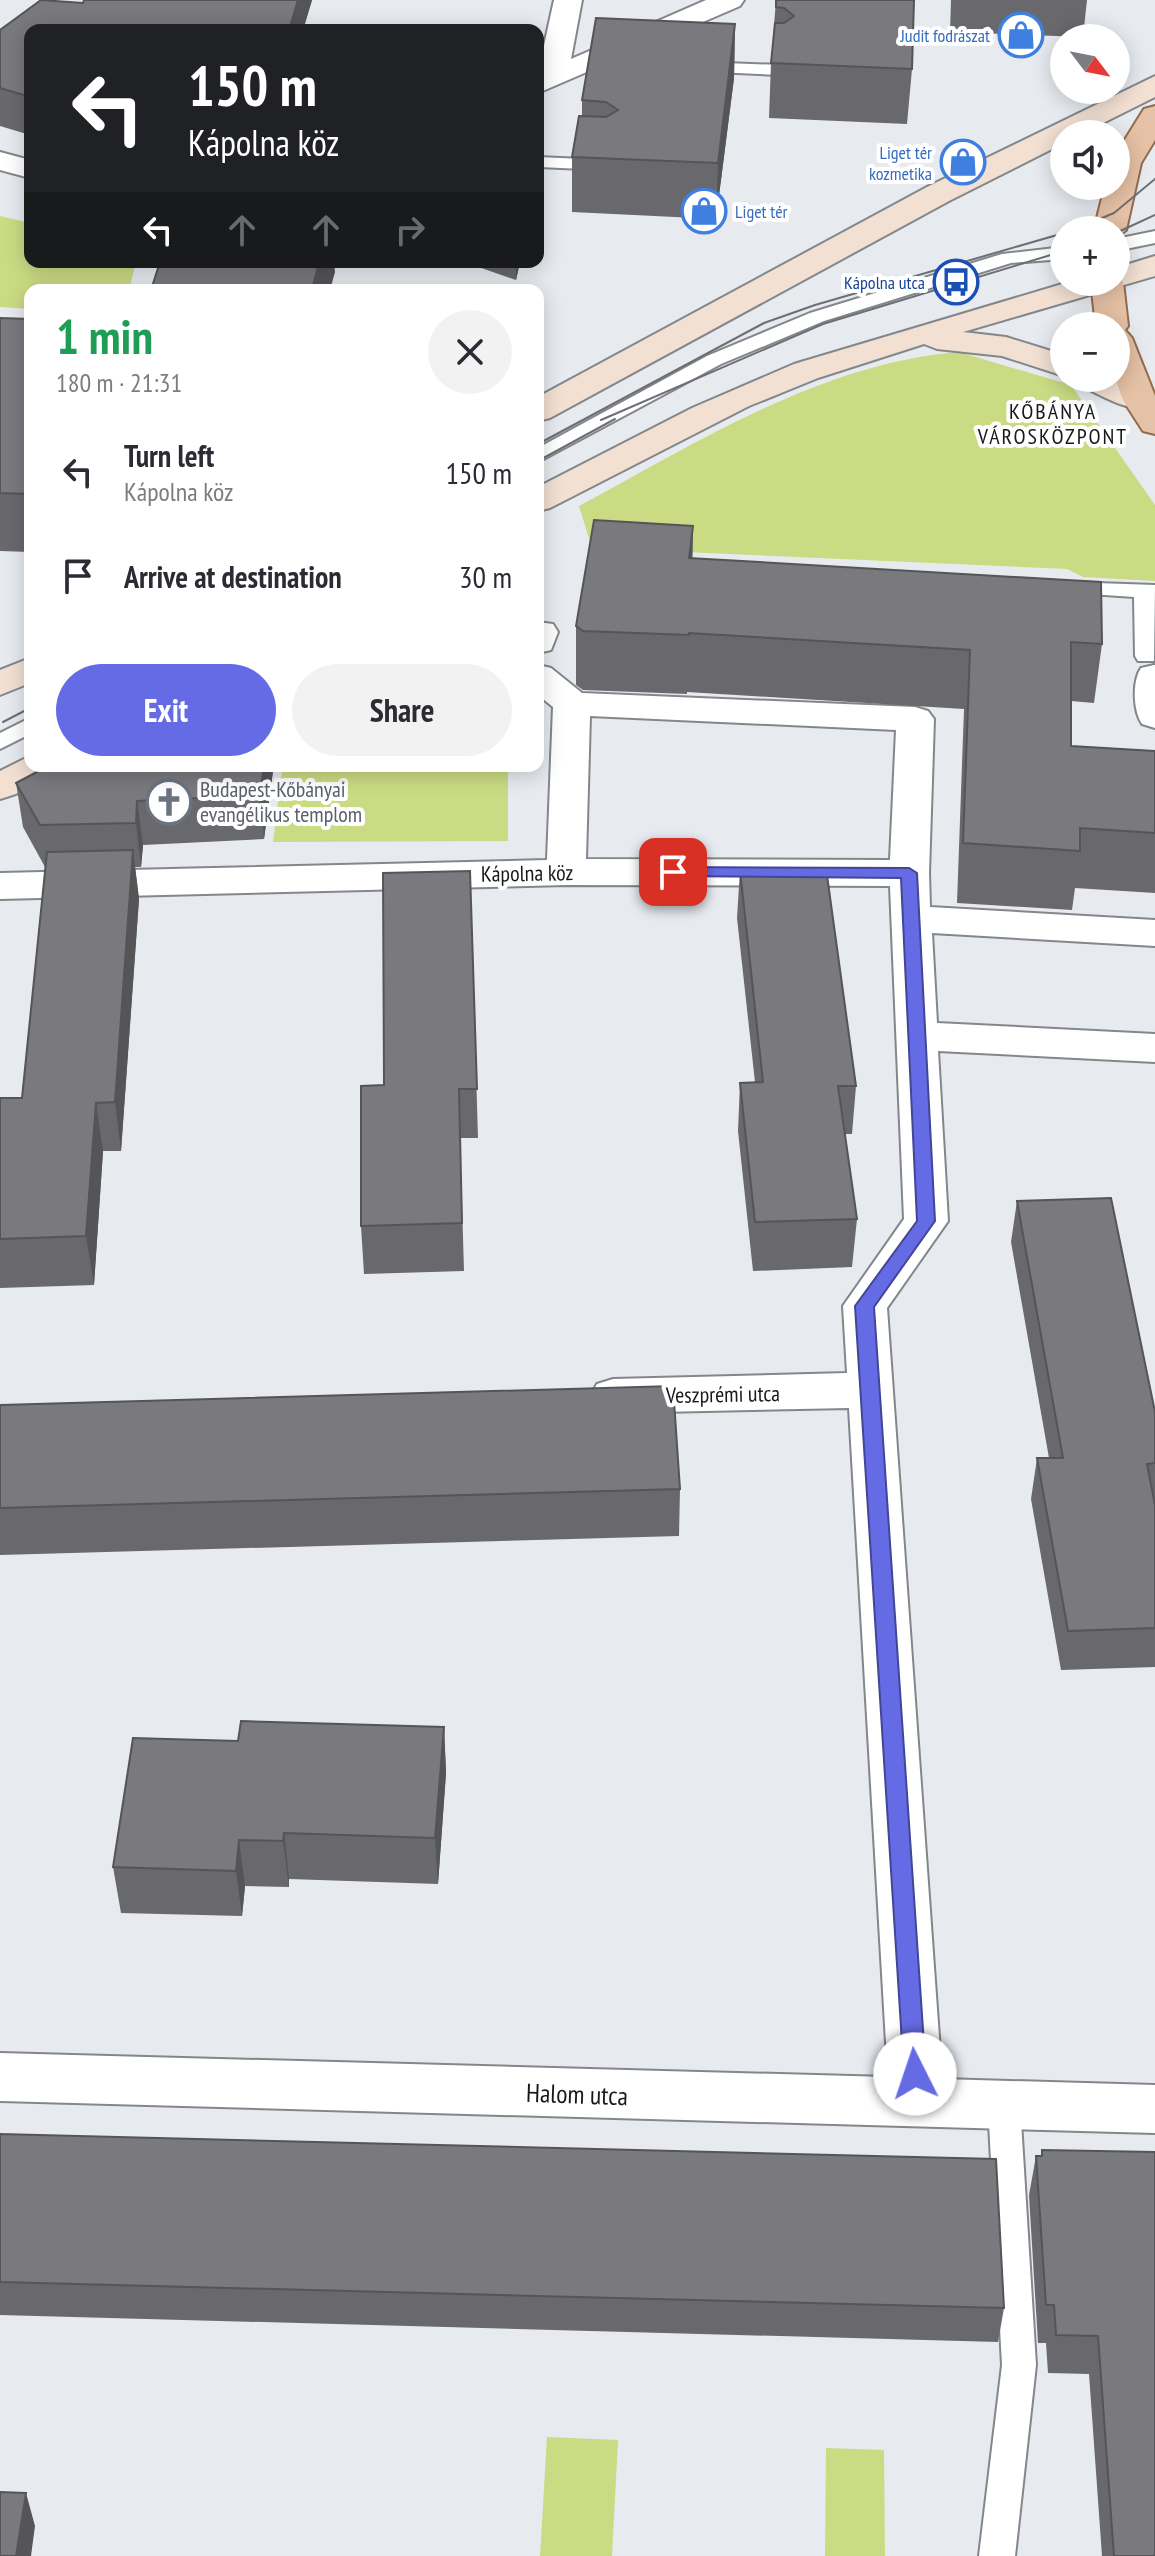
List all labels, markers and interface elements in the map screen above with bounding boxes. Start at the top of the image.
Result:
shop icon: Judit fodrászat [997,11,1045,59]
place label: Judit fodrászat [899,24,990,47]
north arrow [1050,24,1130,104]
map controls [1050,24,1130,392]
text: 150 m [188,49,317,121]
icon: left [56,56,160,160]
text: Kápolna köz [188,119,339,166]
button: sound [1050,120,1130,200]
shop icon: Liget tér kozmetika [939,138,987,186]
place label: Liget tér kozmetika [869,141,932,185]
shop icon: Liget tér [680,187,728,235]
place label: Liget tér [735,200,788,223]
icon: left [136,208,180,252]
icon: ahead [220,208,264,252]
icon: ahead [304,208,348,252]
icon: right [388,208,432,252]
button: + [1050,216,1130,296]
bus stop icon: Kápolna utca [932,258,980,306]
place label: Kápolna utca [844,271,925,294]
text: 1 min [56,305,153,367]
button: close [428,310,512,394]
button: − [1050,312,1130,392]
text: 180 m · 21:31 [56,366,182,399]
district label: KŐBÁNYA VÁROSKÖZPONT [977,397,1128,450]
text: Turn left [124,436,214,475]
icon: left [56,450,100,494]
text: 150 m [446,453,512,492]
text: Kápolna köz [124,475,233,508]
icon: arrive [56,554,100,598]
text: Arrive at destination [124,557,342,596]
text: 30 m [459,557,512,596]
button: Exit [56,664,276,756]
button: Share [292,664,512,756]
place label: Budapest-Kőbányai evangélikus templom [200,775,362,828]
church icon: Budapest-Kőbányai evangélikus templom [145,778,193,826]
pin [639,838,707,906]
icon: arrive [651,850,695,894]
street label: Kápolna köz [481,858,574,888]
street label: Veszprémi utca [665,1379,780,1409]
position arrow [873,2032,957,2116]
street label: Halom utca [525,2076,629,2112]

